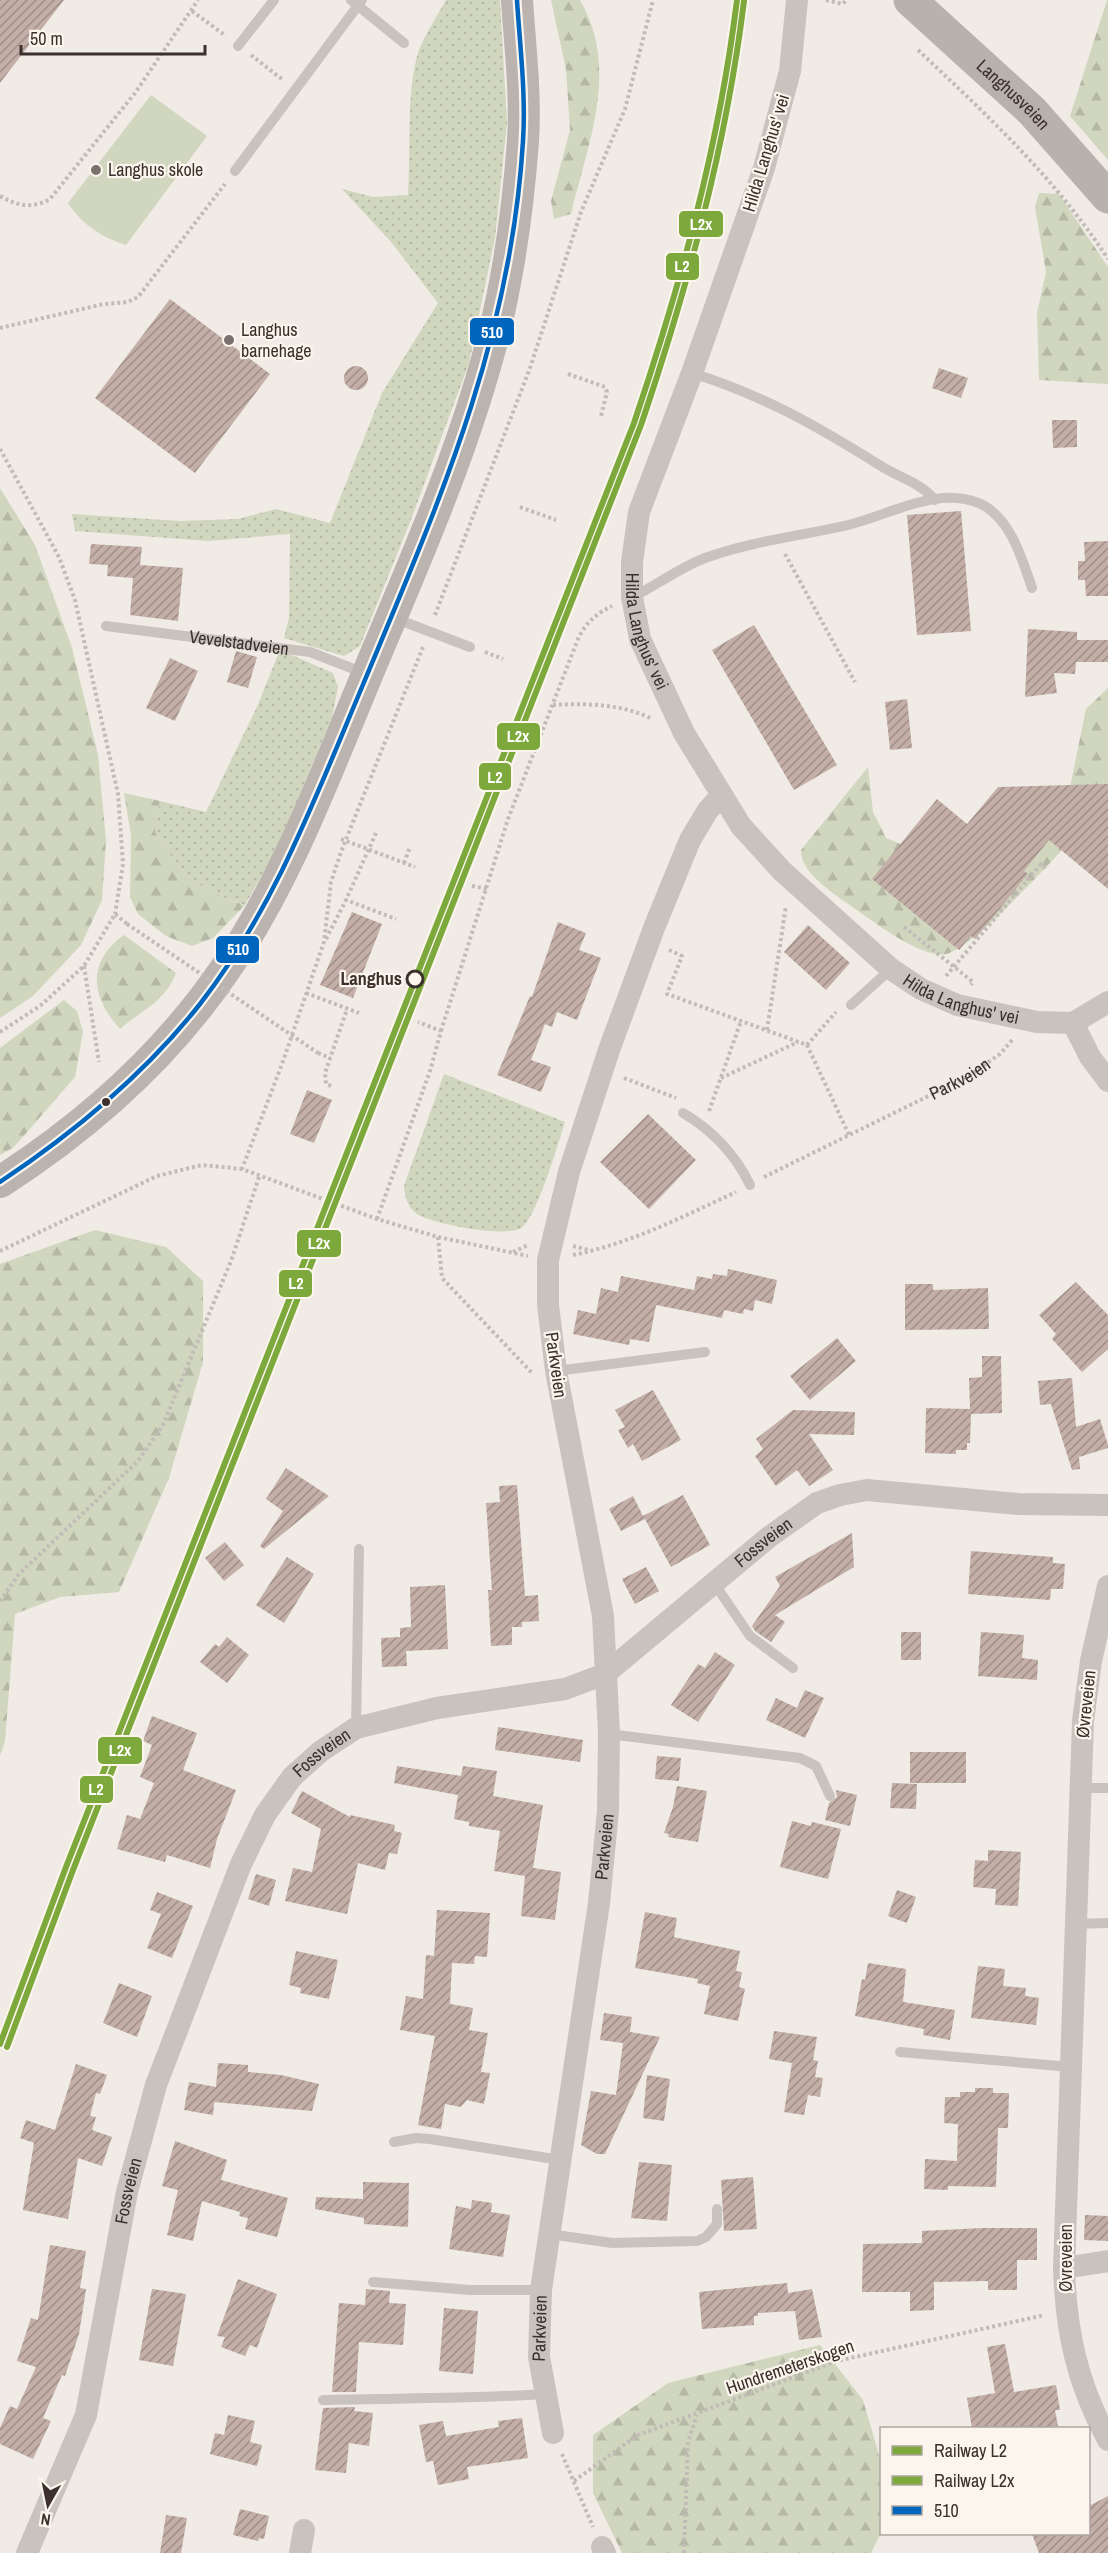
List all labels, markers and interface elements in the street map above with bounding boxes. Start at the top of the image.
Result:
scale bar [21,18,206,56]
text: 50 m [30,26,63,51]
street label: Langhusveien [971,53,1056,135]
street label: Hilda Langhus' vei [736,91,795,215]
place label: Langhus skole [108,157,203,182]
marker: Langhus skole [89,163,103,177]
line badge: L2x [678,210,724,238]
text: L2x [690,213,713,235]
line badge: L2 [665,252,700,281]
text: L2 [674,255,690,277]
place label: Langhus barnehage [241,317,312,363]
line badge: 510 [469,317,515,346]
text: 510 [481,321,503,343]
marker: Langhus barnehage [222,333,236,347]
street label: Hilda Langhus' vei [620,573,675,694]
street label: Vevelstadveien [188,624,290,661]
line badge: L2x [496,722,541,751]
text: L2x [507,725,530,747]
line badge: L2 [478,762,512,791]
text: L2 [487,766,503,788]
line badge: 510 [215,935,260,964]
text: 510 [227,938,249,960]
place label: Langhus [340,966,402,991]
street label: Hilda Langhus' vei [898,967,1021,1030]
marker: Langhus [406,970,424,988]
street label: Parkveien [925,1052,995,1106]
unlabelled marker [100,1096,112,1108]
line badge: L2x [296,1229,342,1258]
text: L2x [308,1232,331,1254]
line badge: L2 [278,1269,313,1298]
text: L2 [288,1272,304,1294]
street label: Parkveien [539,1330,573,1400]
street label: Fossveien [729,1511,797,1573]
street label: Øvreveien [1070,1669,1101,1739]
street label: Fossveien [287,1722,355,1783]
line badge: L2x [97,1736,143,1765]
text: L2x [109,1739,132,1761]
line badge: L2 [79,1775,114,1804]
text: L2 [88,1778,104,1800]
street label: Parkveien [588,1813,620,1881]
street label: Fossveien [108,2155,148,2226]
street label: Øvreveien [1053,2224,1078,2292]
street label: Parkveien [526,2295,553,2362]
street label: Hundremeterskogen [723,2333,857,2400]
legend [880,2427,1090,2535]
text: Railway L2 [934,2438,1007,2463]
text: Railway L2x [934,2468,1015,2493]
north arrow [18,2475,78,2535]
text: 510 [934,2498,959,2523]
text: N [39,2508,52,2531]

